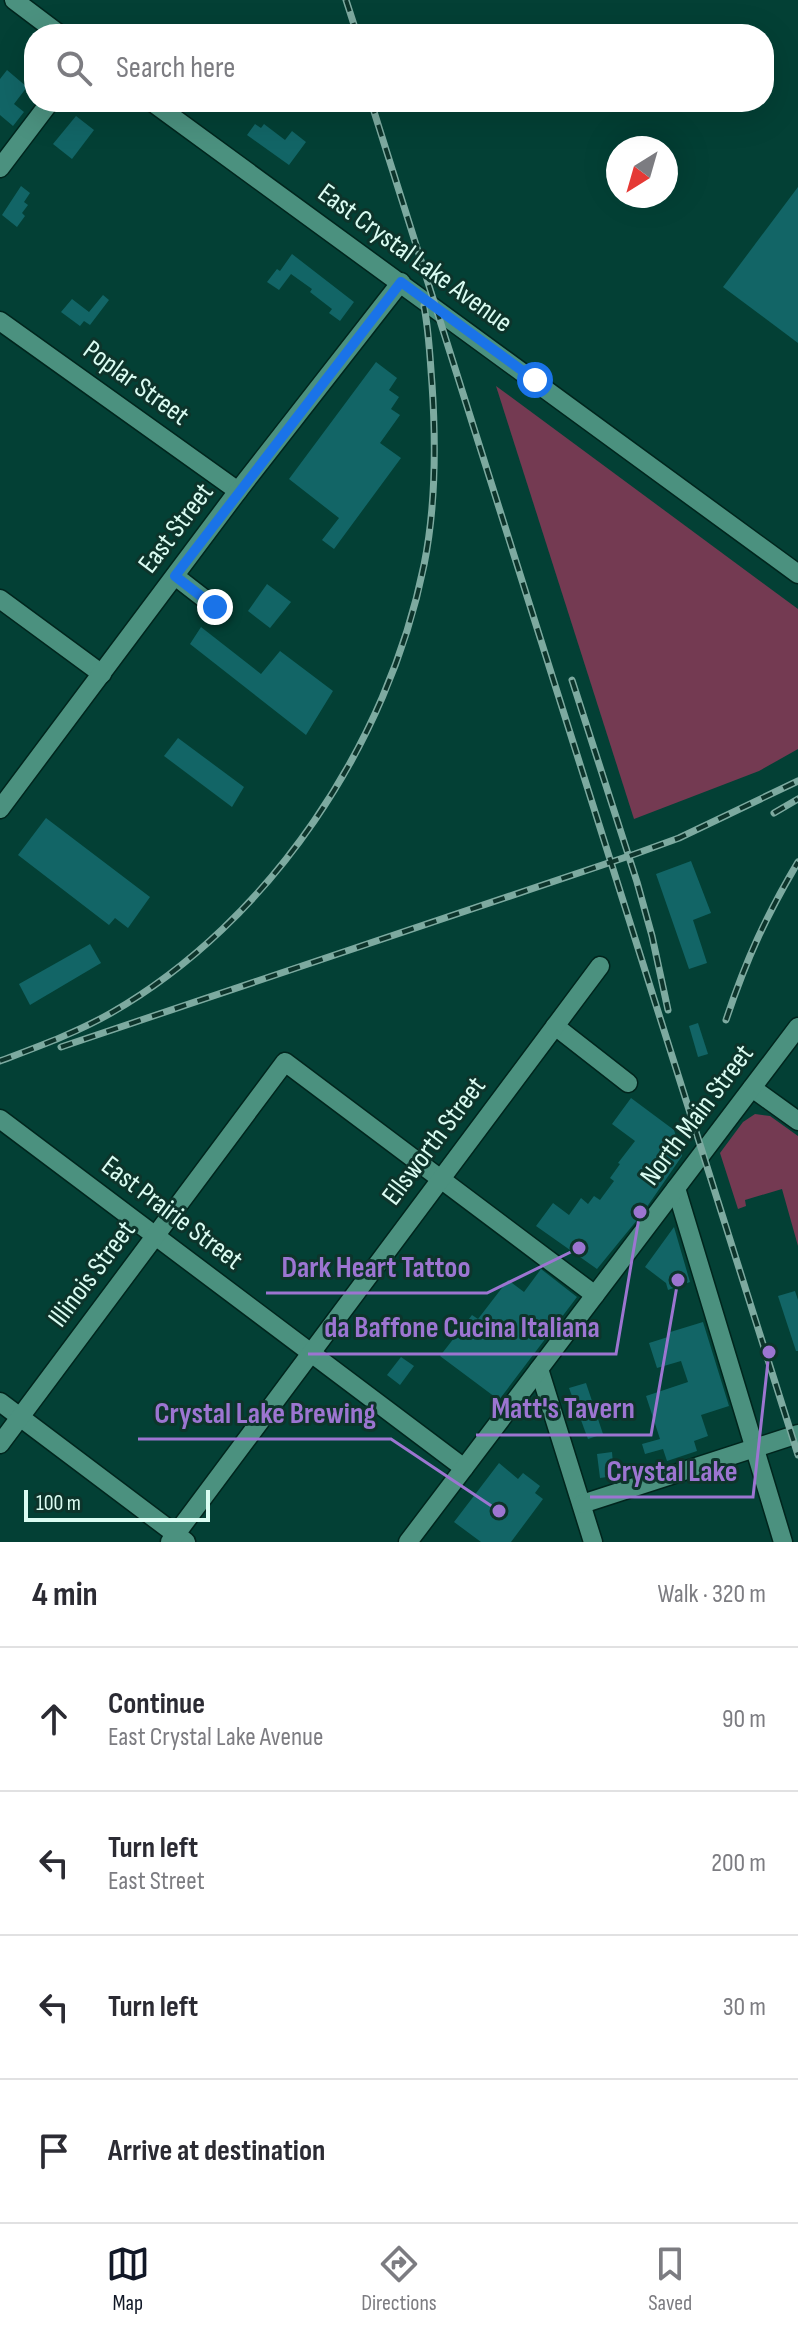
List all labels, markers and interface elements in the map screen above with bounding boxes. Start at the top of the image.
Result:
search box [24,24,774,112]
icon: search [52,46,96,90]
text: Search here [116,50,235,86]
north arrow [606,136,678,208]
street label: East Crystal Lake Avenue [311,176,519,340]
street label: Poplar Street [77,334,195,432]
route start [517,362,553,398]
street label: East Street [132,477,220,579]
route end [197,589,233,625]
street label: North Main Street [633,1038,761,1192]
street label: Ellsworth Street [375,1070,493,1212]
street label: East Prairie Street [95,1149,249,1277]
street label: Illinois Street [41,1214,143,1334]
callout: Dark Heart Tattoo [266,1239,487,1293]
text: Dark Heart Tattoo [281,1250,471,1286]
callout: da Baffone Cucina Italiana [308,1300,616,1354]
text: da Baffone Cucina Italiana [324,1310,600,1346]
callout: Matt's Tavern [476,1381,651,1435]
callout: Crystal Lake Brewing [138,1385,391,1439]
text: Matt's Tavern [491,1391,635,1427]
text: Crystal Lake Brewing [154,1396,376,1432]
callout: Crystal Lake [590,1443,753,1497]
text: Crystal Lake [607,1454,737,1490]
scale bar [24,1486,210,1522]
text: 100 m [36,1490,81,1517]
text: 4 min [32,1574,98,1615]
text: Walk · 320 m [658,1579,766,1610]
text: Continue [108,1686,205,1722]
icon: ahead [32,1697,76,1741]
text: 90 m [722,1704,766,1735]
text: East Crystal Lake Avenue [108,1722,323,1753]
text: Turn left [108,1830,198,1866]
icon: left [32,1841,76,1885]
text: 200 m [711,1848,766,1879]
text: East Street [108,1866,205,1897]
icon: left [32,1985,76,2029]
text: Turn left [108,1989,198,2025]
text: 30 m [723,1992,766,2023]
icon: arrive [32,2129,76,2173]
text: Arrive at destination [108,2133,325,2169]
tab: Map [106,2242,150,2317]
tab: Directions [361,2242,437,2317]
tab: Saved [648,2242,692,2317]

